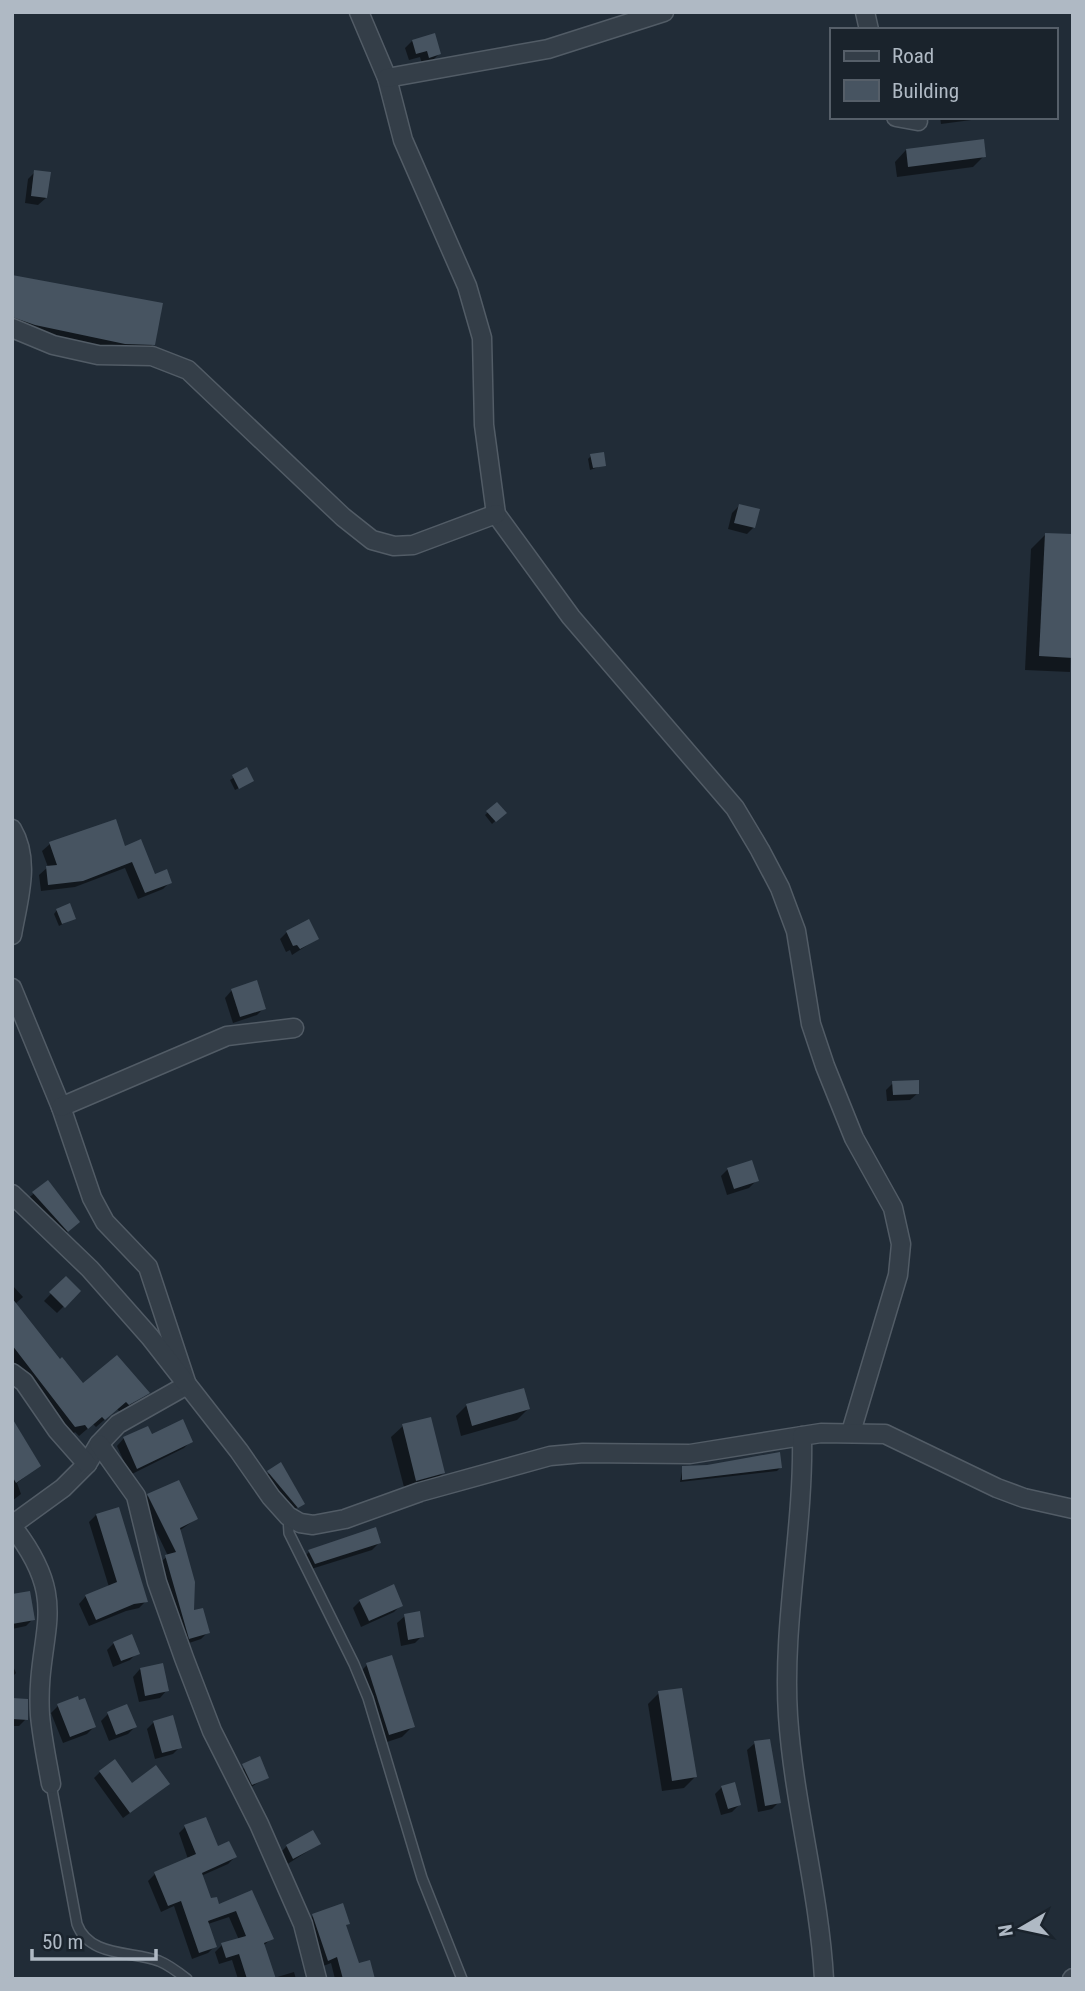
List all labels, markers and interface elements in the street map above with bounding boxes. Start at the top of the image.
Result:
legend [830,28,1057,119]
text: Road [892,44,934,68]
text: Building [892,79,959,103]
north arrow [987,1893,1057,1963]
scale bar [32,1918,156,1962]
text: N [993,1923,1018,1938]
text: 50 m [42,1930,83,1954]

